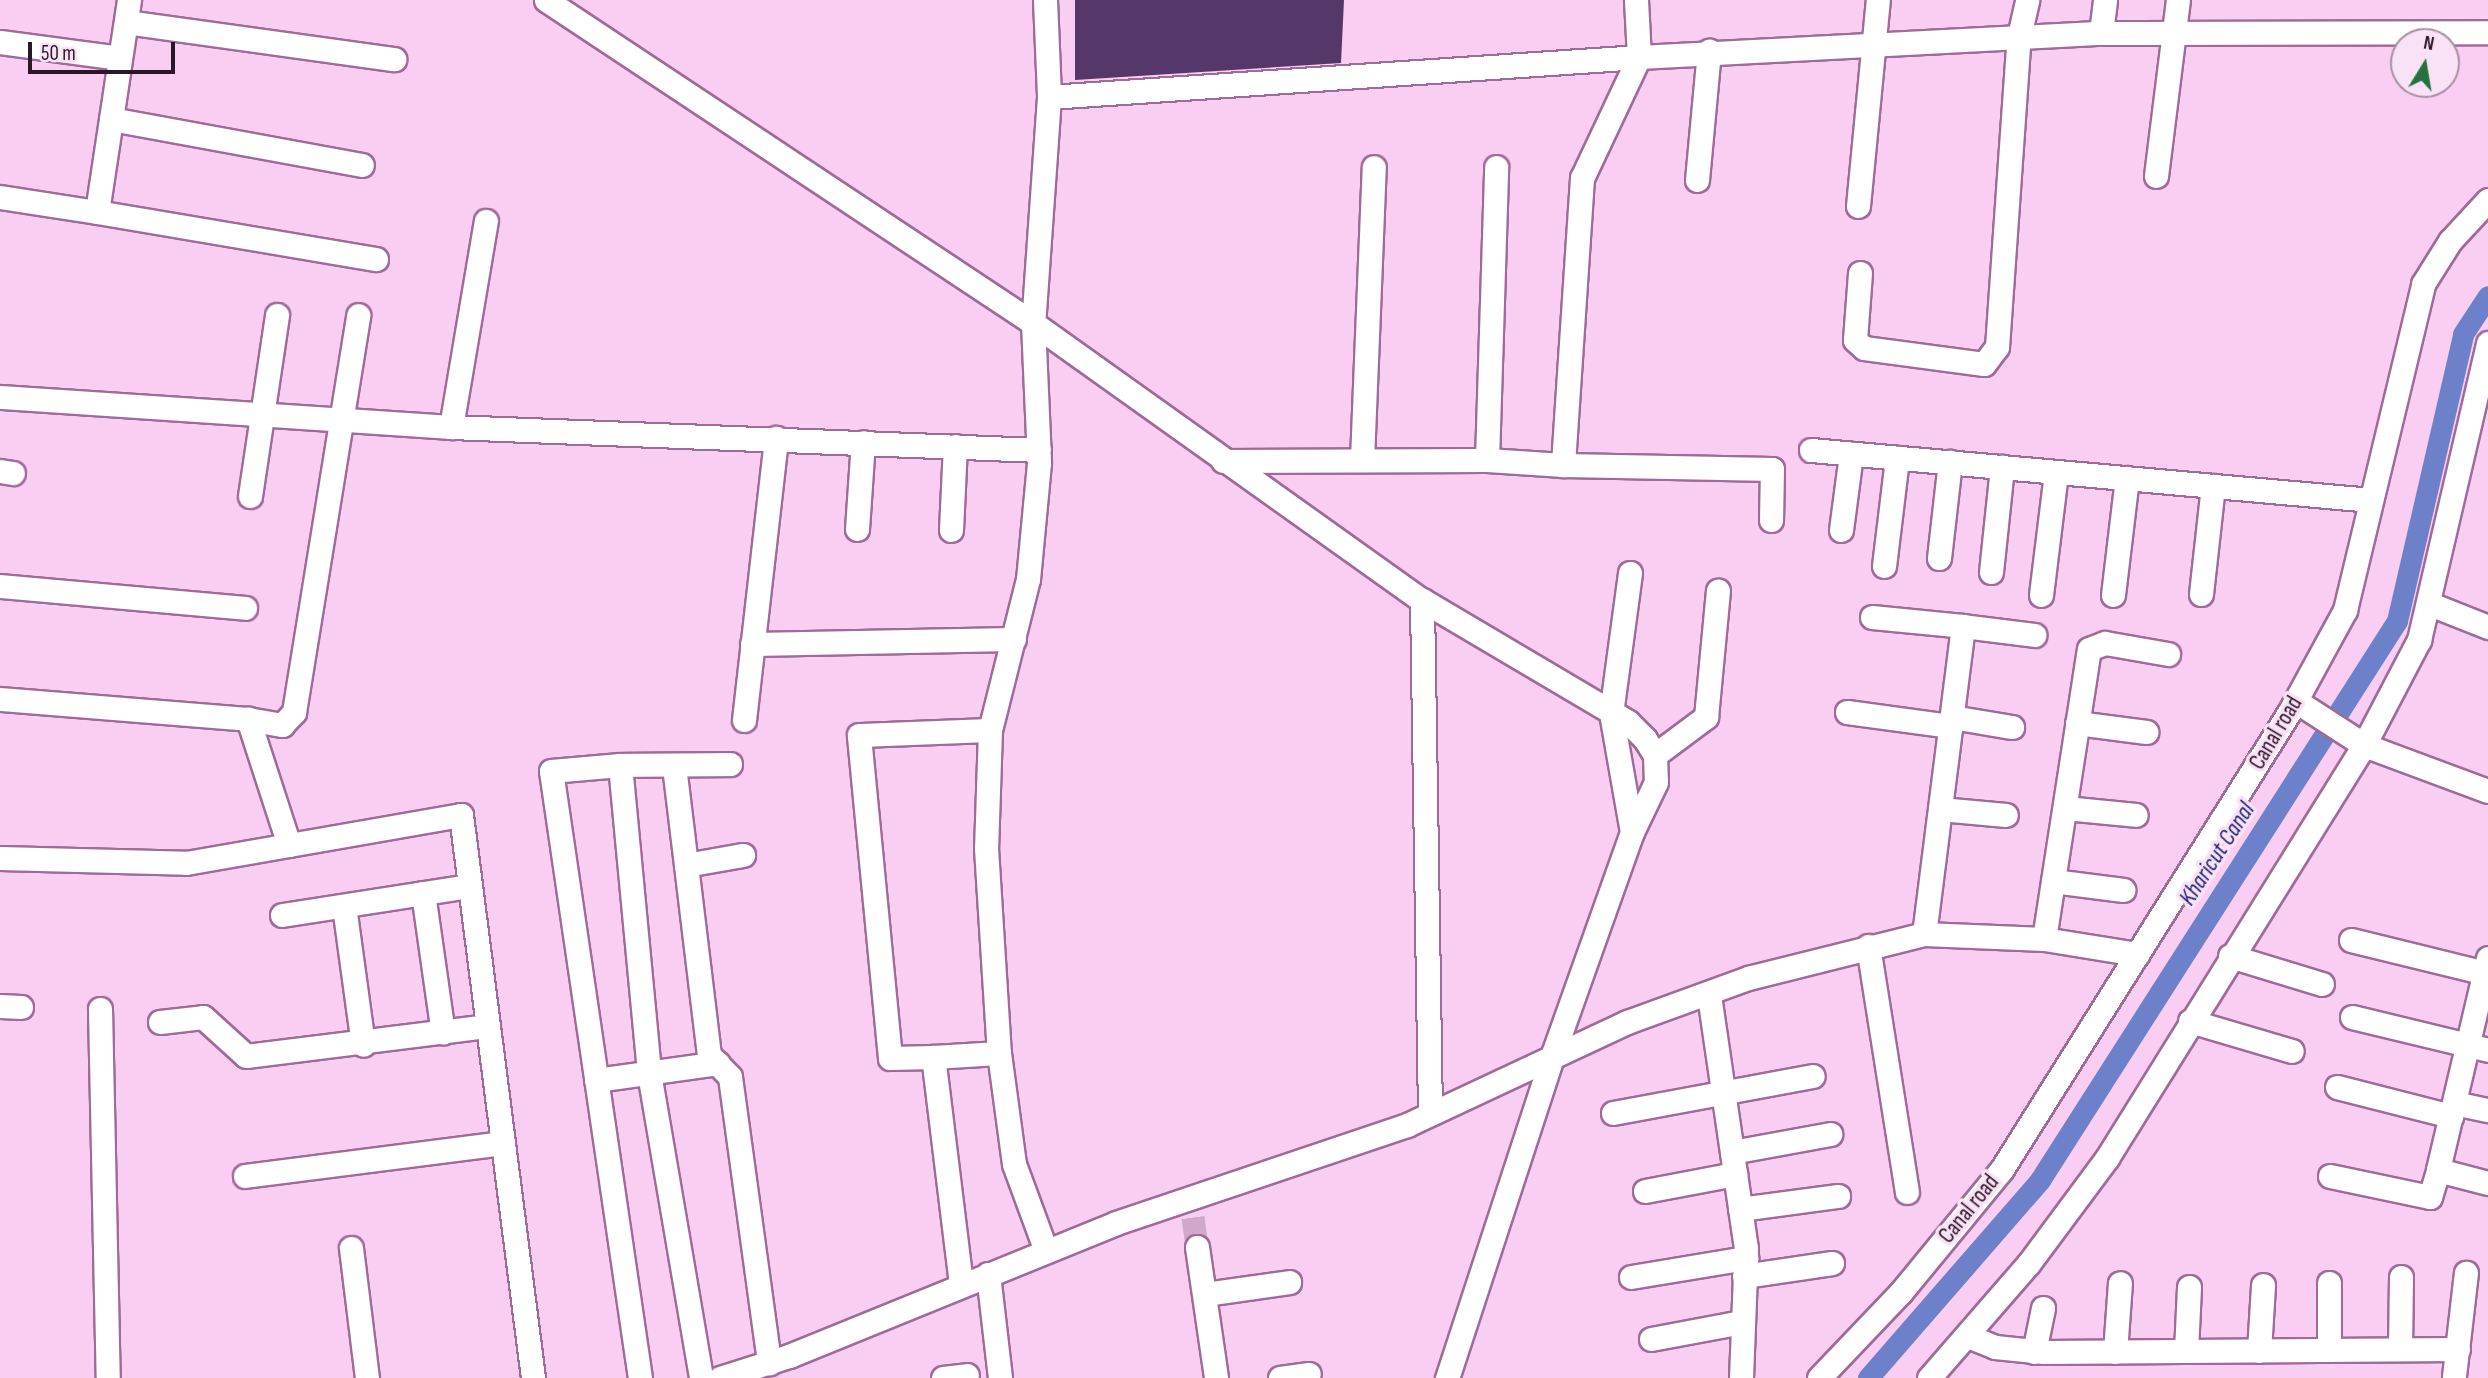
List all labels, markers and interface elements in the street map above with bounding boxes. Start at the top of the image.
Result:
scale bar [32,28,178,72]
north arrow [2390,28,2460,98]
text: N [2422,32,2436,56]
text: 50 m [41,41,76,66]
street label: Canal road [2243,691,2309,775]
water label: Kharicut Canal [2173,797,2261,911]
street label: Canal road [1933,1169,2005,1249]

